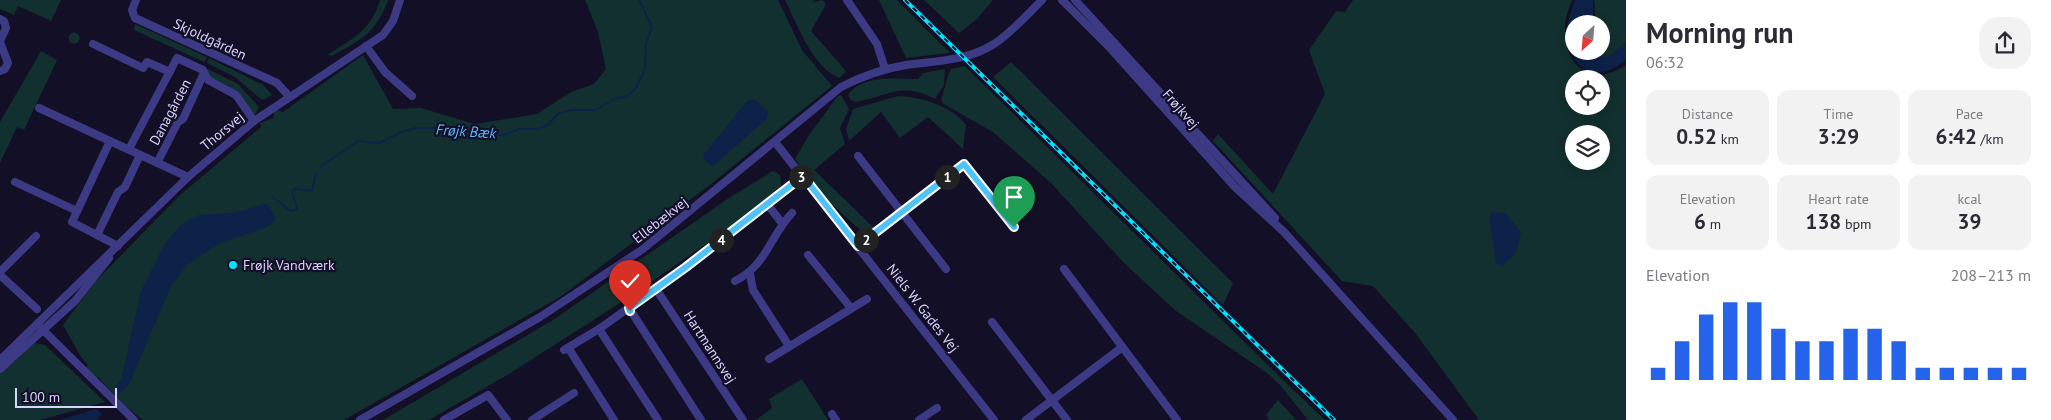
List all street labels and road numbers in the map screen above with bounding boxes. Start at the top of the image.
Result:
street label: Skjoldgården [171,14,249,64]
street label: Danagården [145,76,195,148]
street label: Frøjkvej [1159,85,1203,133]
street label: Thorsvej [197,108,247,154]
street label: Ellebækvej [629,193,691,247]
street label: Niels W. Gades Vej [883,260,963,356]
street label: Hartmannsvej [680,307,740,387]

